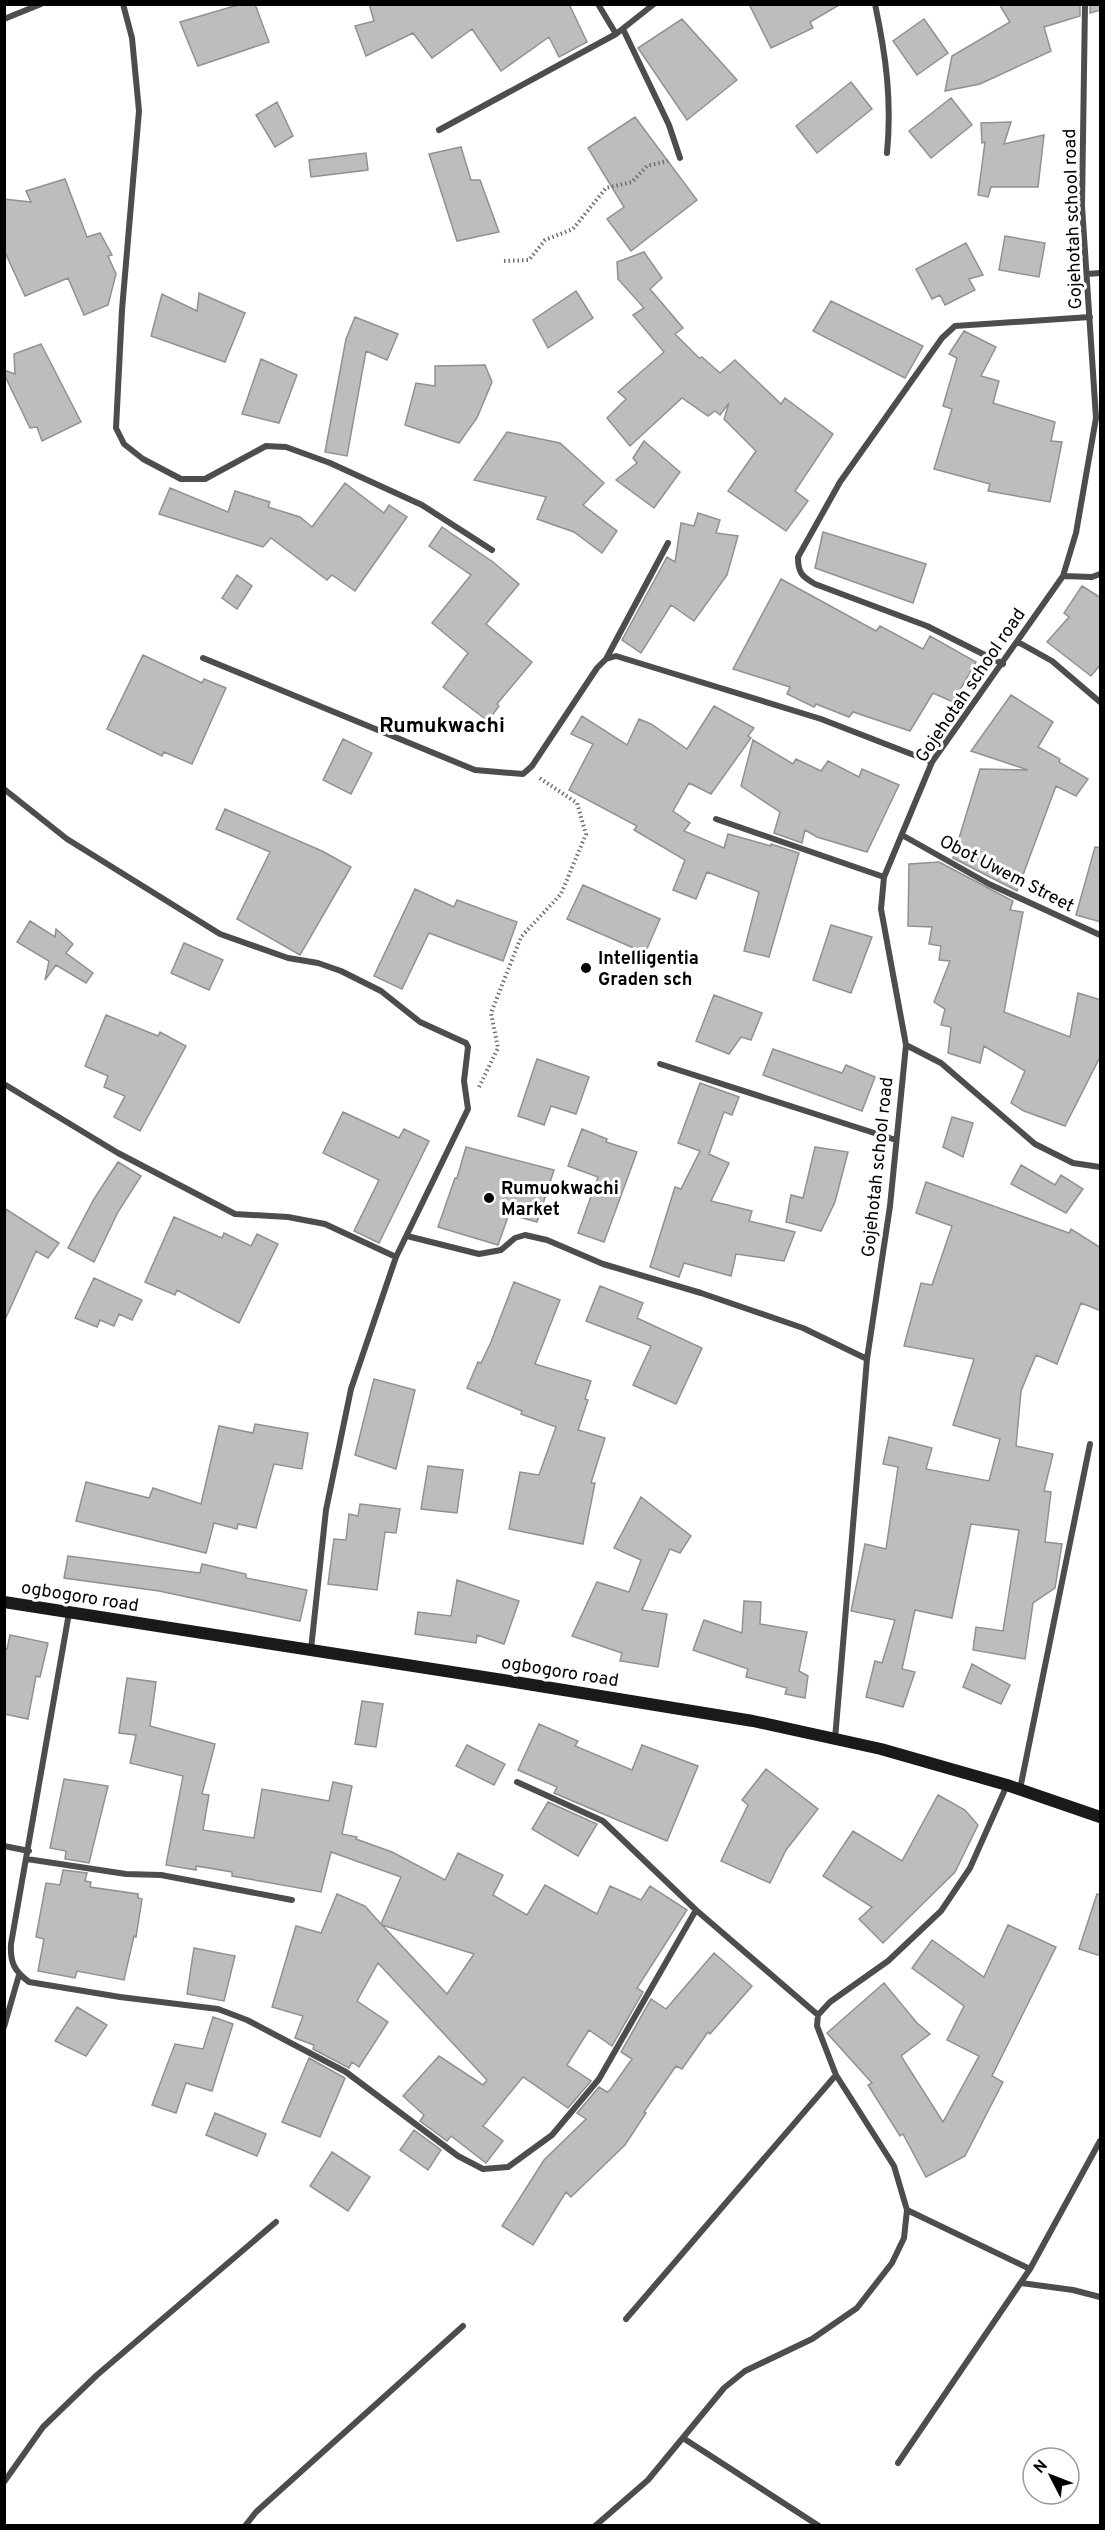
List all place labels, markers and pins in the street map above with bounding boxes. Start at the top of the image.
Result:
place label: Intelligentia Graden sch [598,948,699,992]
marker: Intelligentia Graden sch [579,961,593,975]
place label: Rumuokwachi Market [501,1178,619,1222]
marker: Rumuokwachi Market [482,1191,496,1205]

